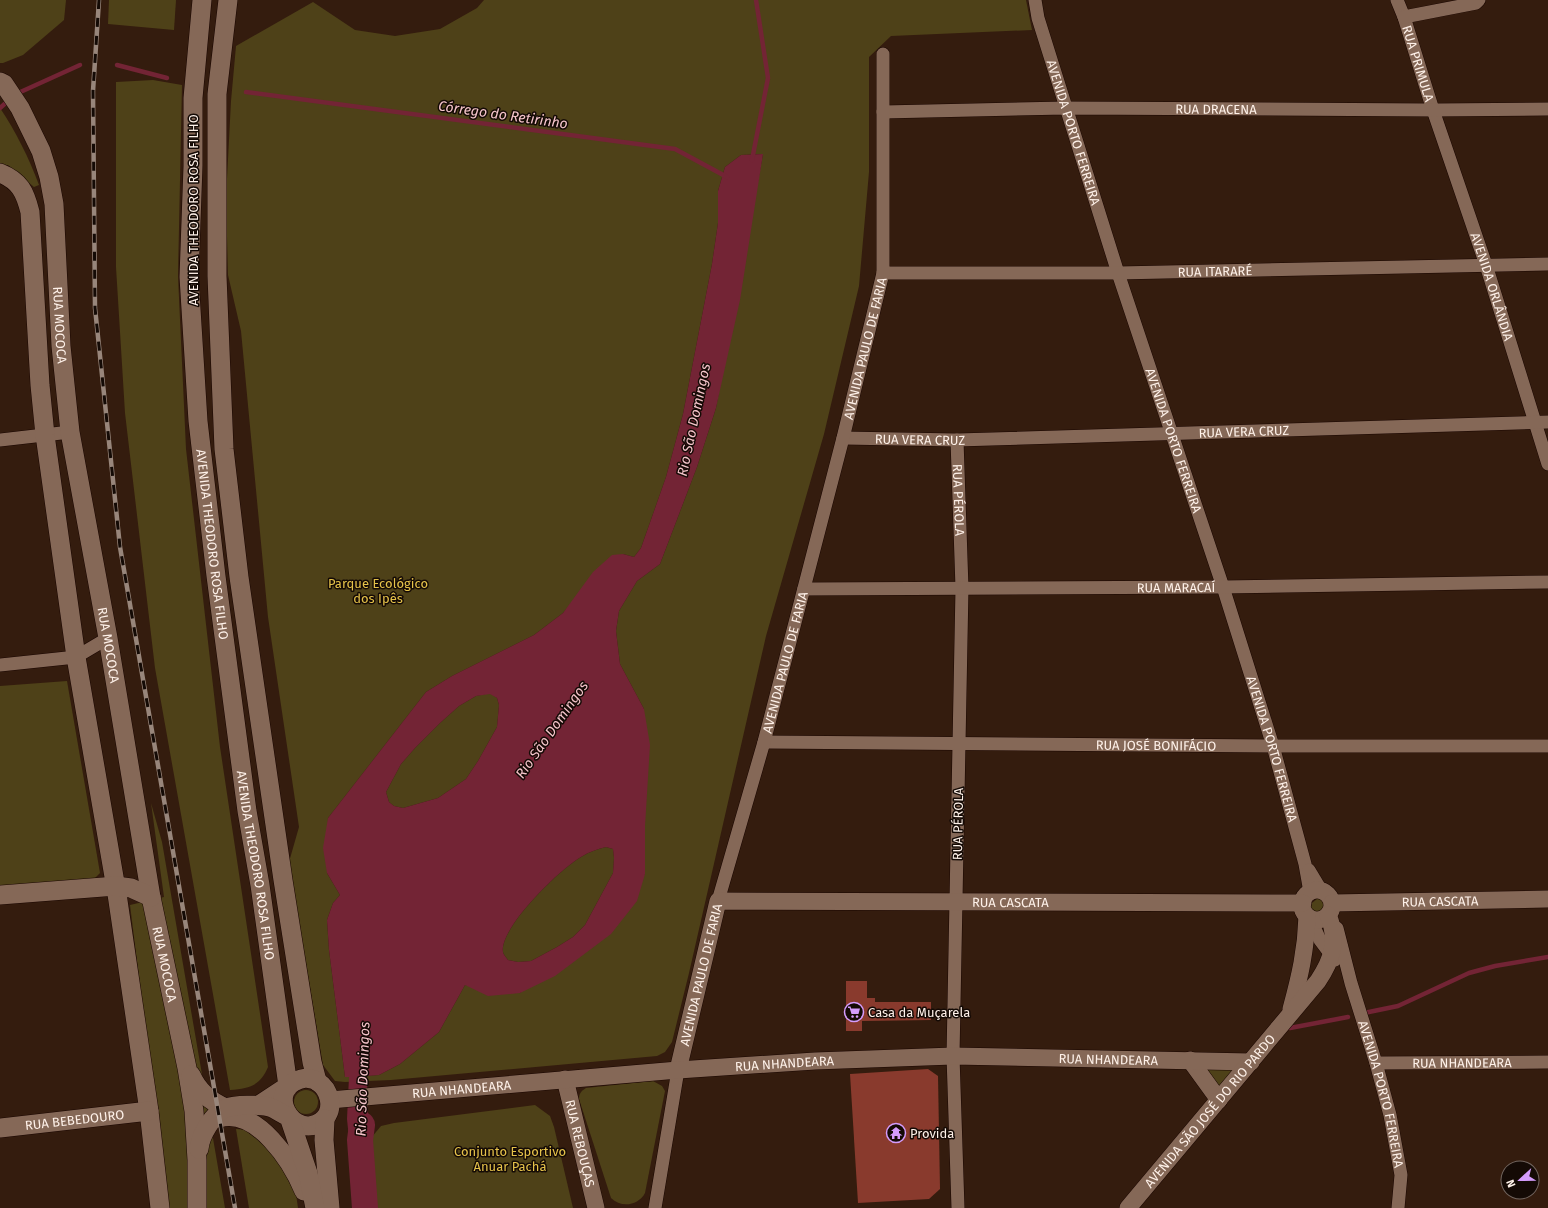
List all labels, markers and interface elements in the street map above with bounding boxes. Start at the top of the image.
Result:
street label: RUA PRIMULA [1400,23,1438,104]
street label: AVENIDA PORTO FERREIRA [1044,58,1104,207]
water label: Córrego do Retirinho [437,97,569,133]
street label: RUA DRACENA [1175,101,1257,117]
street label: AVENIDA THEODORO ROSA FILHO [186,114,201,306]
street label: AVENIDA ORLÂNDIA [1468,230,1517,343]
street label: RUA ITARARÉ [1177,263,1253,279]
street label: AVENIDA PAULO DE FARIA [840,275,889,421]
street label: RUA MOCOCA [51,286,70,365]
water label: Rio São Domingos [674,362,714,478]
street label: AVENIDA PORTO FERREIRA [1143,366,1205,515]
street label: RUA VERA CRUZ [1198,422,1290,440]
street label: RUA VERA CRUZ [875,431,966,448]
street label: AVENIDA THEODORO ROSA FILHO [194,448,232,640]
street label: RUA PÉROLA [950,464,968,537]
park label: Parque Ecológico dos Ipês [328,576,428,606]
street label: RUA MARACAÍ [1137,580,1215,595]
street label: AVENIDA PAULO DE FARIA [759,589,810,735]
street label: RUA MOCOCA [95,606,123,685]
street label: AVENIDA PORTO FERREIRA [1244,674,1301,824]
water label: Rio São Domingos [512,678,592,782]
street label: RUA JOSÉ BONIFÁCIO [1096,737,1216,753]
street label: AVENIDA THEODORO ROSA FILHO [234,770,278,961]
street label: RUA PÉROLA [950,787,966,860]
street label: RUA CASCATA [1402,893,1479,909]
street label: RUA CASCATA [972,894,1049,910]
street label: AVENIDA PAULO DE FARIA [677,902,725,1047]
street label: RUA MOCOCA [150,925,180,1004]
supermarket icon: Casa da Muçarela [843,1001,865,1023]
place label: Casa da Muçarela [868,1005,970,1020]
street label: AVENIDA PORTO FERREIRA [1356,1018,1407,1169]
water label: Rio São Domingos [353,1021,374,1137]
street label: AVENIDA SÃO JOSÉ DO RIO PARDO [1141,1031,1278,1190]
street label: RUA NHANDEARA [1058,1051,1159,1068]
street label: RUA NHANDEARA [734,1053,835,1074]
street label: RUA NHANDEARA [1412,1055,1512,1070]
street label: RUA NHANDEARA [411,1077,512,1100]
street label: RUA REBOUÇAS [563,1098,598,1188]
street label: RUA BEBEDOURO [24,1106,125,1133]
temple icon: Provida [885,1122,907,1144]
place label: Provida [910,1126,954,1141]
park label: Conjunto Esportivo Anuar Pachá [454,1144,566,1174]
north arrow [1500,1160,1540,1200]
text: N [1504,1178,1519,1189]

